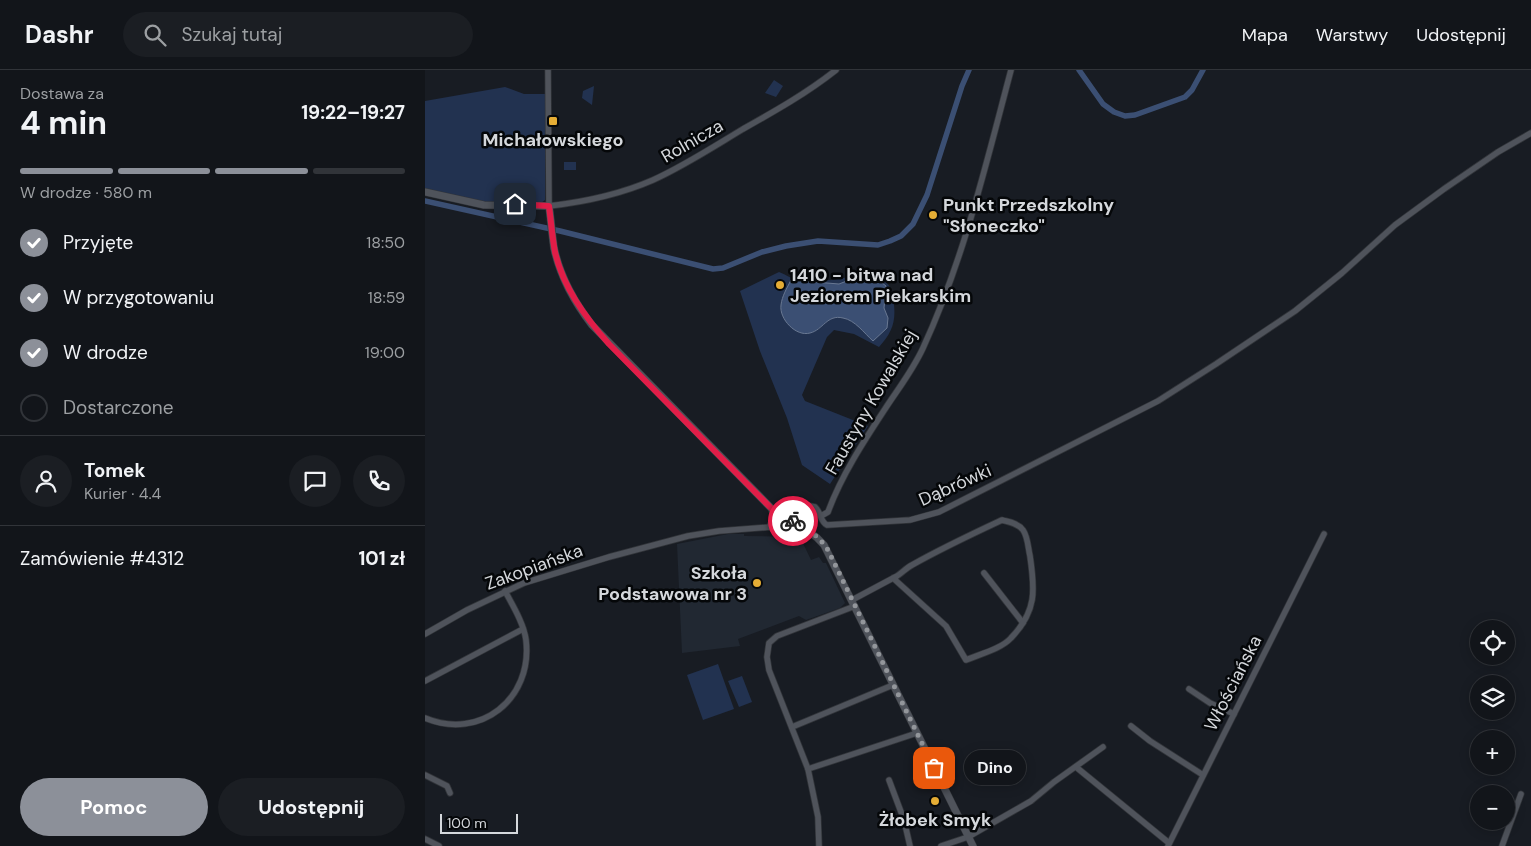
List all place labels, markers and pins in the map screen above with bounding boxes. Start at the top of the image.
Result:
marker: Michałowskiego [547,115,559,127]
place label: Michałowskiego [482,128,624,152]
pin [494,183,536,225]
place label: Punkt Przedszkolny "Słoneczko" [943,193,1114,238]
marker: Punkt Przedszkolny "Słoneczko" [927,209,939,221]
place label: 1410 - bitwa nad Jeziorem Piekarskim [790,263,971,308]
marker: 1410 - bitwa nad Jeziorem Piekarskim [774,279,786,291]
place label: Szkoła Podstawowa nr 3 [598,561,747,606]
marker: Szkoła Podstawowa nr 3 [751,577,763,589]
pin [913,747,955,789]
callout: Dino [964,750,1027,786]
marker: Żłobek Smyk [929,795,941,807]
place label: Żłobek Smyk [879,808,992,832]

